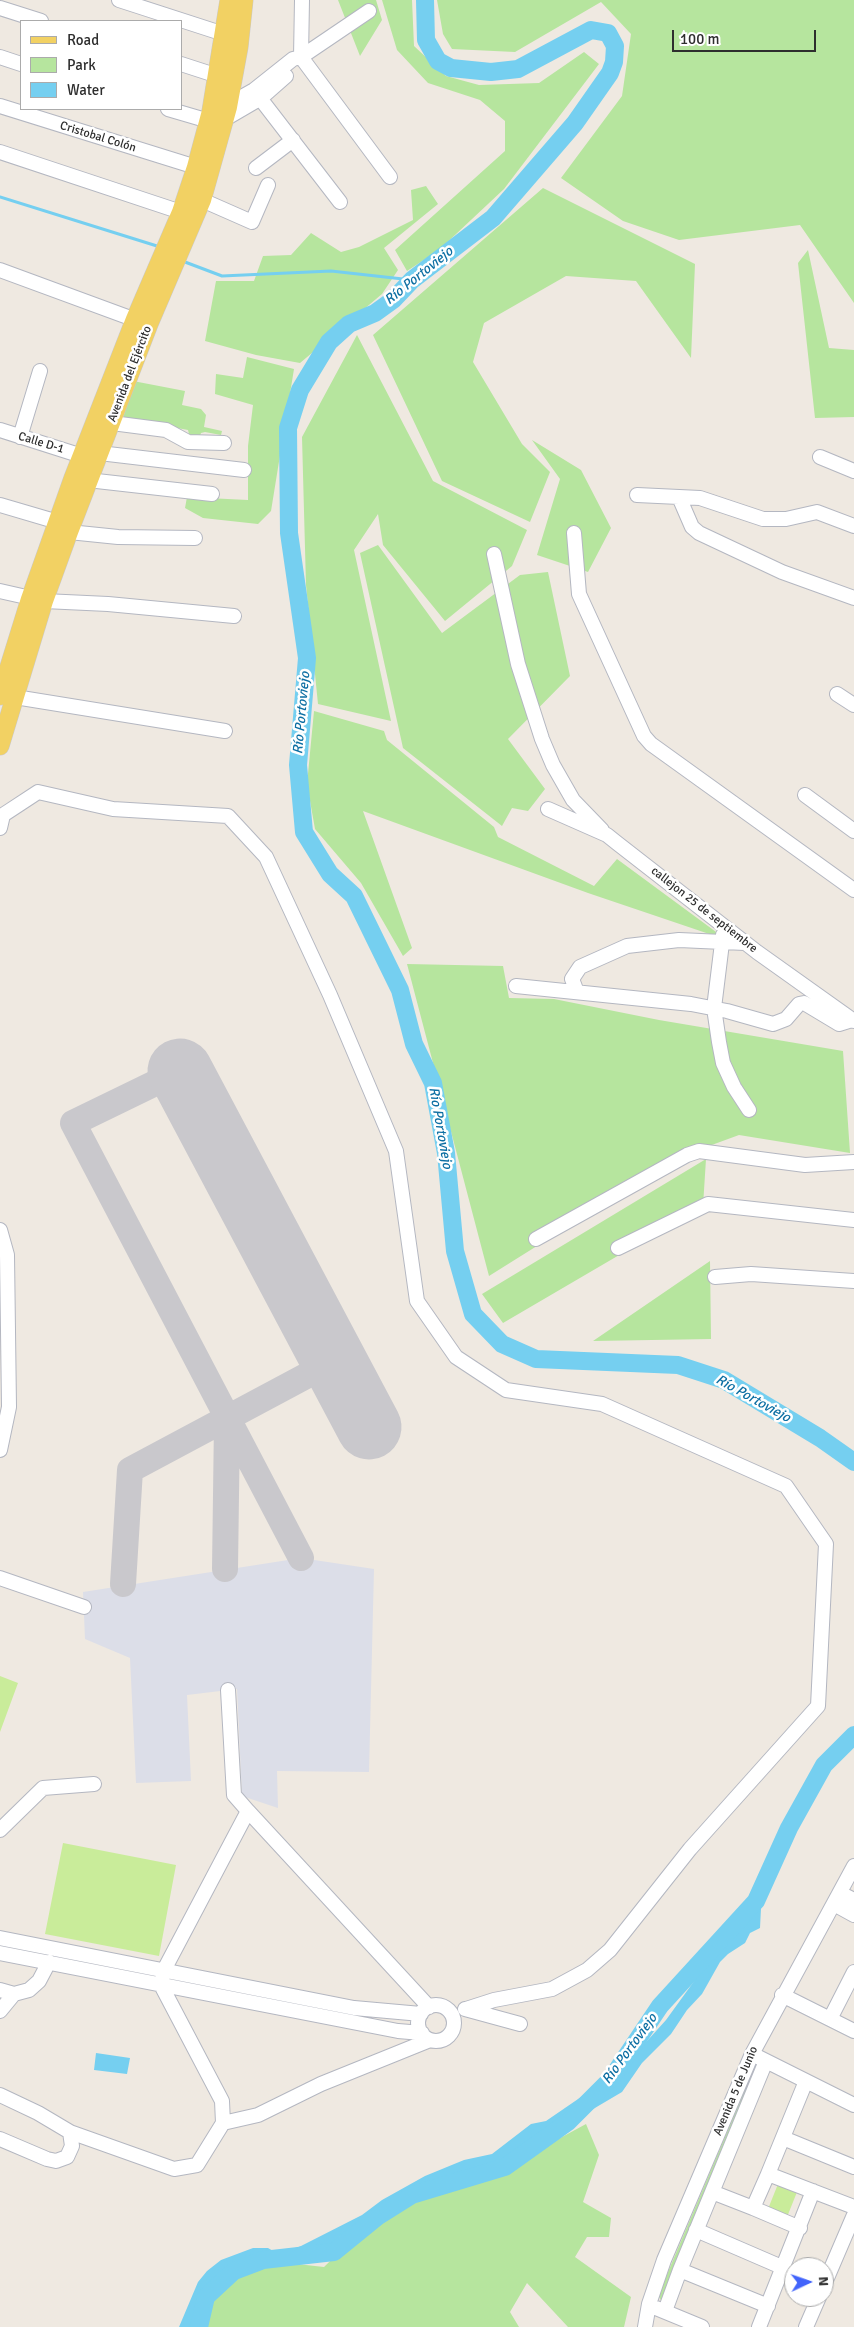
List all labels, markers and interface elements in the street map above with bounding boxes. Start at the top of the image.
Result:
legend [20,20,182,110]
scale bar [674,20,818,52]
text: 100 m [680,30,720,48]
text: Road [67,31,99,49]
text: Park [67,56,96,74]
text: Water [67,81,105,99]
street label: Cristobal Colón [58,119,138,155]
water label: Río Portoviejo [381,243,457,309]
street label: Avenida del Ejército [105,324,155,424]
street label: Calle D-1 [16,429,66,457]
water label: Río Portoviejo [290,671,314,755]
street label: callejon 25 de septiembre [648,864,760,956]
water label: Río Portoviejo [425,1086,455,1170]
water label: Río Portoviejo [713,1372,793,1426]
water label: Río Portoviejo [599,2011,661,2087]
street label: Avenida 5 de Junio [711,2044,761,2138]
north arrow [784,2257,834,2307]
text: N [815,2276,832,2287]

